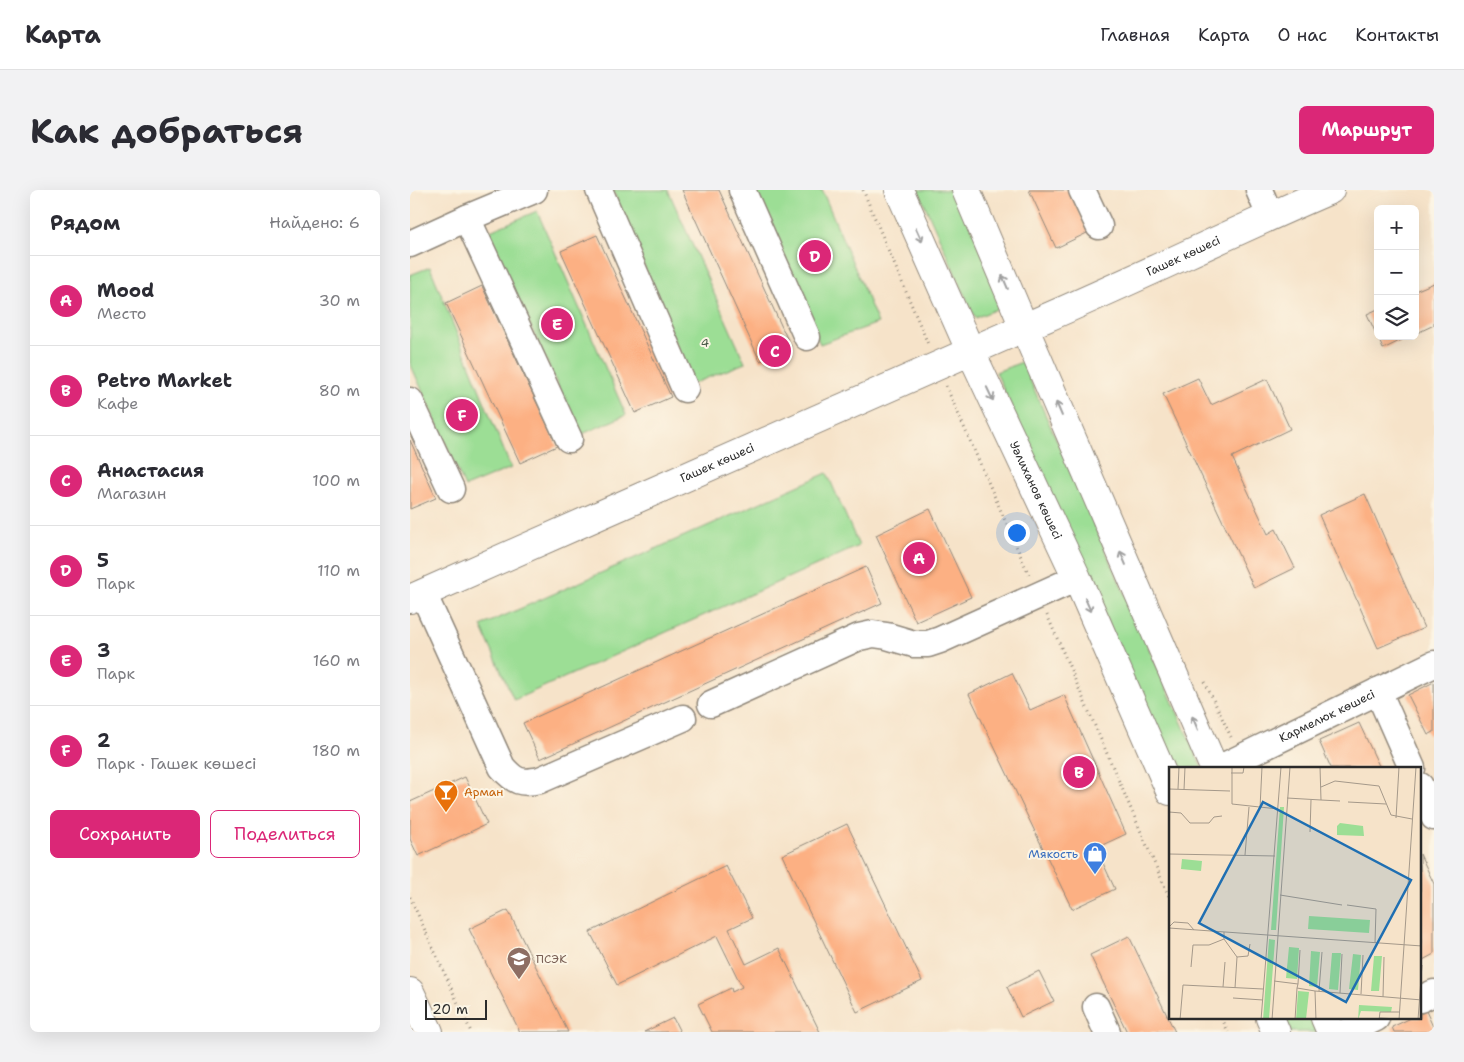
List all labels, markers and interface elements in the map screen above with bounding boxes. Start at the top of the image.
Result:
text: Карта [25,19,101,51]
text: Главная [1100,23,1170,47]
text: Карта [1198,23,1250,47]
text: О нас [1278,23,1327,47]
text: Контакты [1355,23,1439,47]
button: Маршрут [1299,106,1434,154]
text: Как добраться [30,107,303,154]
map controls [1374,205,1419,340]
button: + [1374,205,1419,250]
text: Рядом [50,209,120,237]
text: Найдено: 6 [269,212,360,233]
one-way arrow [914,227,924,242]
street label: Гашек көшесі [1144,232,1223,280]
pin: D [799,237,831,275]
button: − [1374,250,1419,295]
one-way arrow [999,275,1009,290]
text: Mood [97,278,154,303]
text: A [60,290,72,311]
text: 30 m [319,290,360,311]
button: layers [1374,295,1419,340]
text: Место [97,303,147,324]
pin: E [541,305,573,343]
pin: C [759,332,791,370]
park label: 4 [701,335,709,351]
text: Petro Market [97,368,232,393]
text: B [61,380,71,401]
text: 80 m [319,380,360,401]
one-way arrow [986,387,996,402]
text: Кафе [97,393,138,414]
pin: F [446,396,478,434]
one-way arrow [1054,402,1063,417]
street label: Гашек көшесі [678,439,757,486]
street label: Уәлиханов көшесі [1006,439,1066,542]
text: Анастасия [97,458,204,483]
text: C [61,470,71,491]
text: 100 m [312,470,360,491]
text: Магазин [97,483,166,504]
your location [1004,520,1030,546]
pin: A [903,539,935,577]
text: 5 [97,548,109,573]
one-way arrow [1118,551,1128,566]
text: D [60,560,72,581]
text: 110 m [317,560,360,581]
text: Парк [97,573,135,594]
one-way arrow [1084,597,1094,612]
text: 3 [97,638,110,663]
text: E [61,650,71,671]
text: 160 m [313,650,360,671]
text: Парк [97,663,135,684]
street label: Кармелюк көшесі [1276,686,1378,746]
one-way arrow [1189,716,1198,731]
text: 2 [97,728,110,753]
text: F [61,740,71,761]
text: 180 m [312,740,360,761]
text: Парк · Гашек көшесі [97,753,257,774]
pin: B [1063,753,1095,791]
inset map [1169,767,1422,1020]
bar icon: Арман [433,779,459,813]
place label: Арман [464,784,503,800]
button: Сохранить [50,810,200,858]
button: Поделиться [210,810,360,858]
shop icon: Мякость [1082,841,1108,875]
place label: Мякость [1028,846,1078,862]
school or university icon: ПСЭК [506,946,532,980]
place label: ПСЭК [536,951,567,967]
scale bar [425,997,488,1020]
text: 20 m [432,1000,468,1018]

